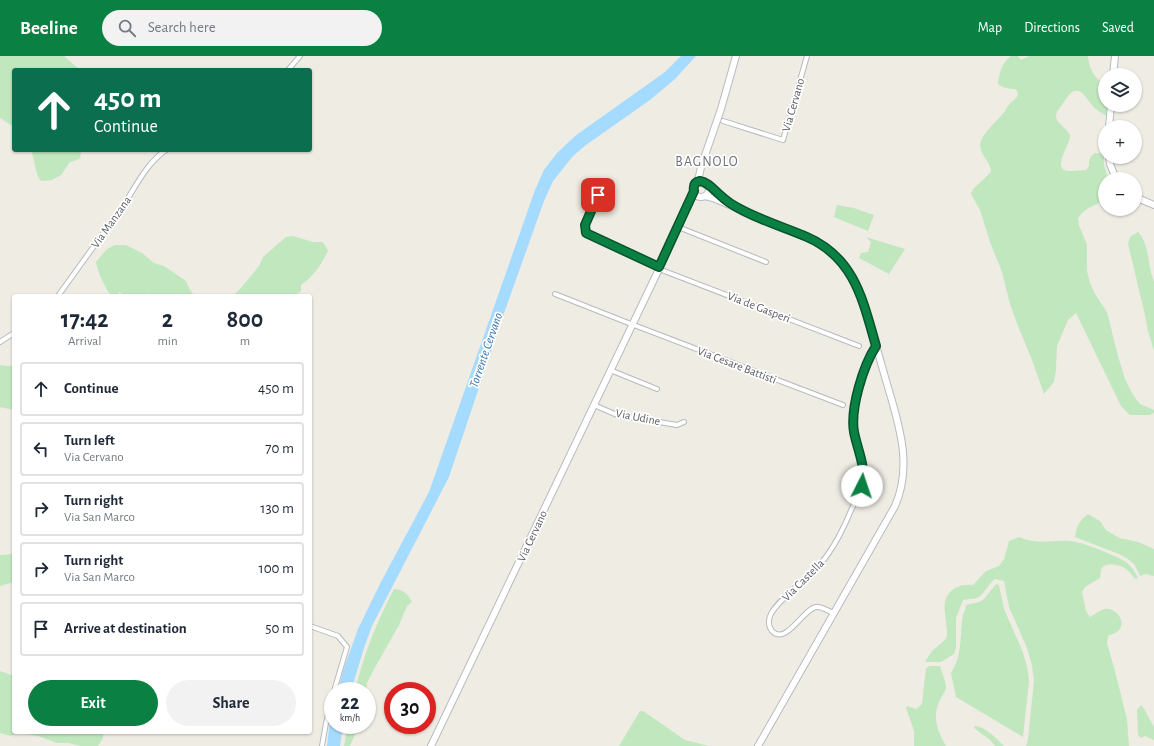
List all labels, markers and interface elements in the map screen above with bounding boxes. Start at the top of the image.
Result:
search box [102,10,382,46]
icon: search [116,17,138,39]
text: Beeline [20,19,78,38]
text: Search here [148,20,216,35]
text: Map [978,21,1002,35]
text: Directions [1024,21,1080,35]
text: Saved [1102,21,1134,35]
map controls [1098,68,1142,216]
button: layers [1098,68,1142,112]
street label: Via Cervano [780,77,806,133]
icon: ahead [28,84,80,136]
text: 450 m [94,85,162,113]
text: Continue [94,118,158,136]
button: + [1098,120,1142,164]
district label: BAGNOLO [675,155,739,169]
button: − [1098,172,1142,216]
pin [581,178,615,212]
icon: arrive [587,184,609,206]
street label: Via Manzana [89,194,133,250]
street label: Via de Gasperi [726,289,792,325]
text: 17:42 [61,308,109,332]
text: 2 [162,308,173,332]
text: 800 [226,308,263,332]
water label: Torrente Cervano [467,311,505,390]
text: Arrival [68,335,101,348]
text: min [157,335,178,348]
text: m [240,335,250,348]
street label: Via Cesare Battisti [696,344,778,386]
icon: ahead [30,378,52,400]
text: Continue [64,381,119,396]
text: 450 m [258,381,294,396]
street label: Via Udine [615,407,661,427]
text: Turn left [64,433,115,448]
icon: left [30,438,52,460]
text: 70 m [265,441,294,456]
text: Via Cervano [64,451,124,464]
position arrow [841,465,883,507]
text: Turn right [64,493,123,508]
icon: right [30,498,52,520]
text: 130 m [260,501,294,516]
street label: Via Cervano [515,508,549,564]
text: Via San Marco [64,511,135,524]
text: Turn right [64,553,123,568]
street label: Via Castella [780,556,827,603]
icon: right [30,558,52,580]
text: 100 m [259,561,294,576]
text: Via San Marco [64,571,135,584]
icon: arrive [30,618,52,640]
text: Arrive at destination [64,621,187,636]
text: 50 m [265,621,294,636]
button: Exit [28,680,158,726]
button: Share [166,680,296,726]
speed limit sign: 30 [384,682,436,734]
text: 22 [341,693,359,713]
text: km/h [340,713,360,723]

